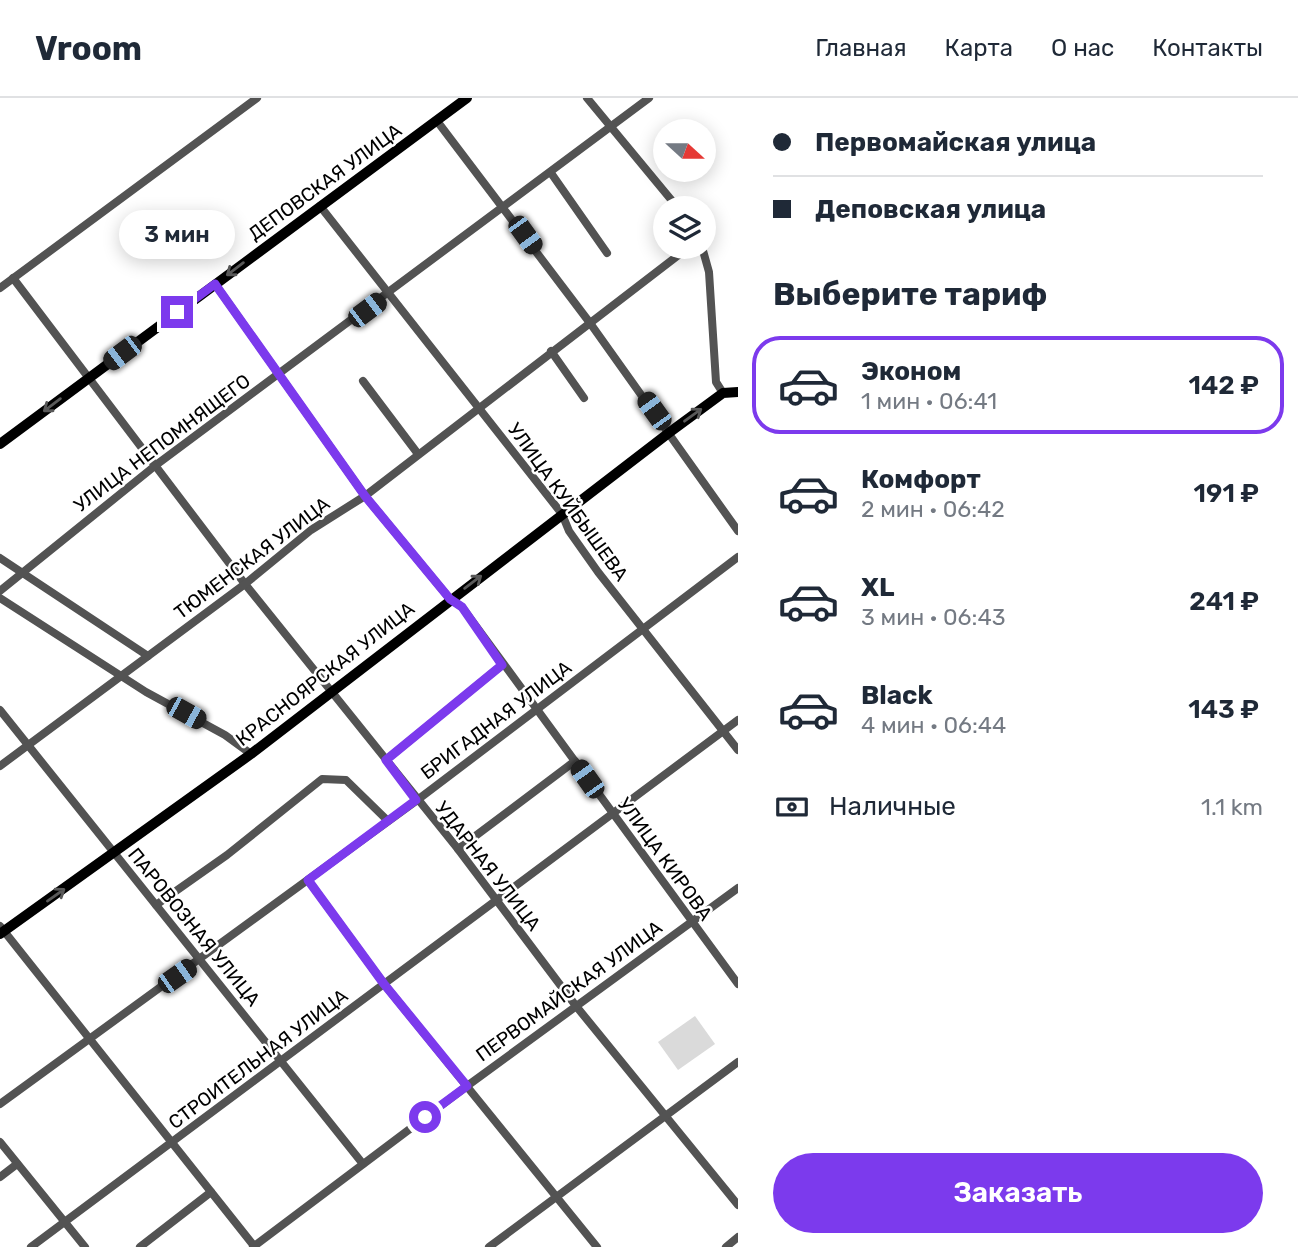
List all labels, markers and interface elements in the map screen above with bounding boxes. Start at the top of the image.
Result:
text: Vroom [35,29,142,68]
text: Главная [815,34,907,62]
text: Карта [945,34,1013,62]
text: О нас [1051,34,1114,62]
text: Контакты [1152,34,1263,62]
street label: ДЕПОВСКАЯ УЛИЦА [244,119,406,245]
north arrow [653,119,716,182]
map controls [653,119,716,259]
text: Первомайская улица [815,127,1096,158]
text: Деповская улица [815,194,1046,225]
button: layers [653,196,716,259]
callout: 3 мин [119,211,235,260]
car [505,212,546,258]
text: 3 мин [144,220,210,248]
one-way arrow [225,261,244,276]
text: Выберите тариф [773,275,1047,313]
car [344,289,391,331]
route end [161,296,193,328]
car [99,332,146,374]
icon: car [777,354,840,417]
text: Эконом [861,356,961,387]
street label: УЛИЦА НЕПОМНЯЩЕГО [69,369,255,517]
text: 142 ₽ [1189,370,1259,401]
text: 1 мин · 06:41 [861,387,997,415]
car [634,388,675,434]
one-way arrow [44,398,62,413]
one-way arrow [683,408,702,423]
street label: УЛИЦА КУЙБЫШЕВА [503,418,633,586]
icon: car [777,462,840,525]
text: Комфорт [861,464,981,495]
text: 191 ₽ [1194,478,1259,509]
street label: ТЮМЕНСКАЯ УЛИЦА [170,492,335,624]
text: 2 мин · 06:42 [861,495,1005,523]
icon: car [777,570,840,633]
text: XL [861,572,894,603]
one-way arrow [463,574,481,589]
text: 241 ₽ [1189,586,1259,617]
street label: КРАСНОЯРСКАЯ УЛИЦА [231,597,419,751]
text: 3 мин · 06:43 [861,603,1006,631]
street label: БРИГАДНАЯ УЛИЦА [416,656,576,784]
icon: car [777,678,840,741]
text: Black [861,680,933,711]
car [163,694,210,732]
text: 143 ₽ [1188,694,1259,725]
text: 4 мин · 06:44 [861,711,1006,739]
car [567,756,608,802]
icon: cash [773,788,811,826]
text: Наличные [829,791,956,822]
street label: УЛИЦА КИРОВА [613,793,717,925]
text: 1.1 km [1201,793,1263,821]
street label: УДАРНАЯ УЛИЦА [430,797,546,935]
street label: ПАРОВОЗНАЯ УЛИЦА [123,843,265,1011]
one-way arrow [46,888,65,902]
street label: ПЕРВОМАЙСКАЯ УЛИЦА [472,916,667,1066]
car [154,955,201,997]
street label: СТРОИТЕЛЬНАЯ УЛИЦА [164,984,352,1134]
route start [409,1101,441,1133]
button: Заказать [773,1153,1263,1233]

